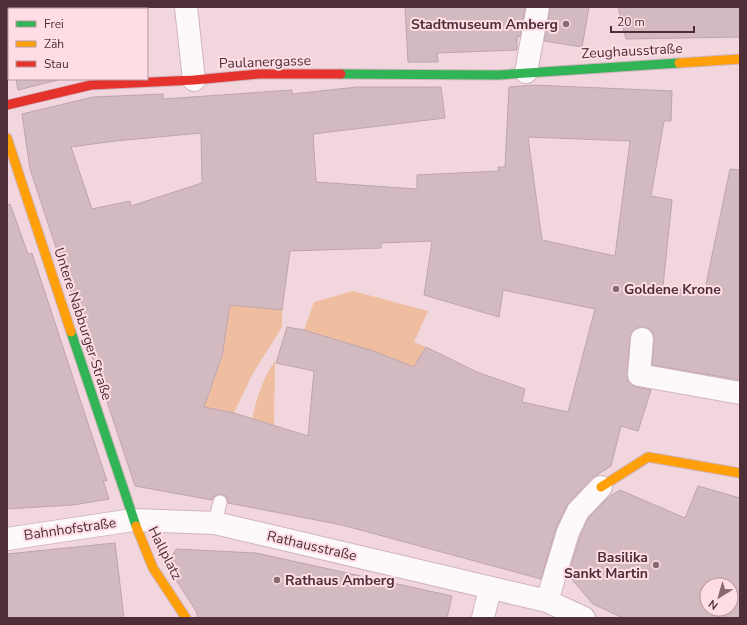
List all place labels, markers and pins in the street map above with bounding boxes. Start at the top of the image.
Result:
place label: Stadtmuseum Amberg [411,15,558,34]
marker: Stadtmuseum Amberg [561,19,571,29]
place label: Goldene Krone [624,280,721,299]
marker: Goldene Krone [611,284,621,294]
place label: Basilika Sankt Martin [564,548,648,583]
marker: Basilika Sankt Martin [651,560,661,570]
place label: Rathaus Amberg [285,571,395,590]
marker: Rathaus Amberg [272,575,282,585]

